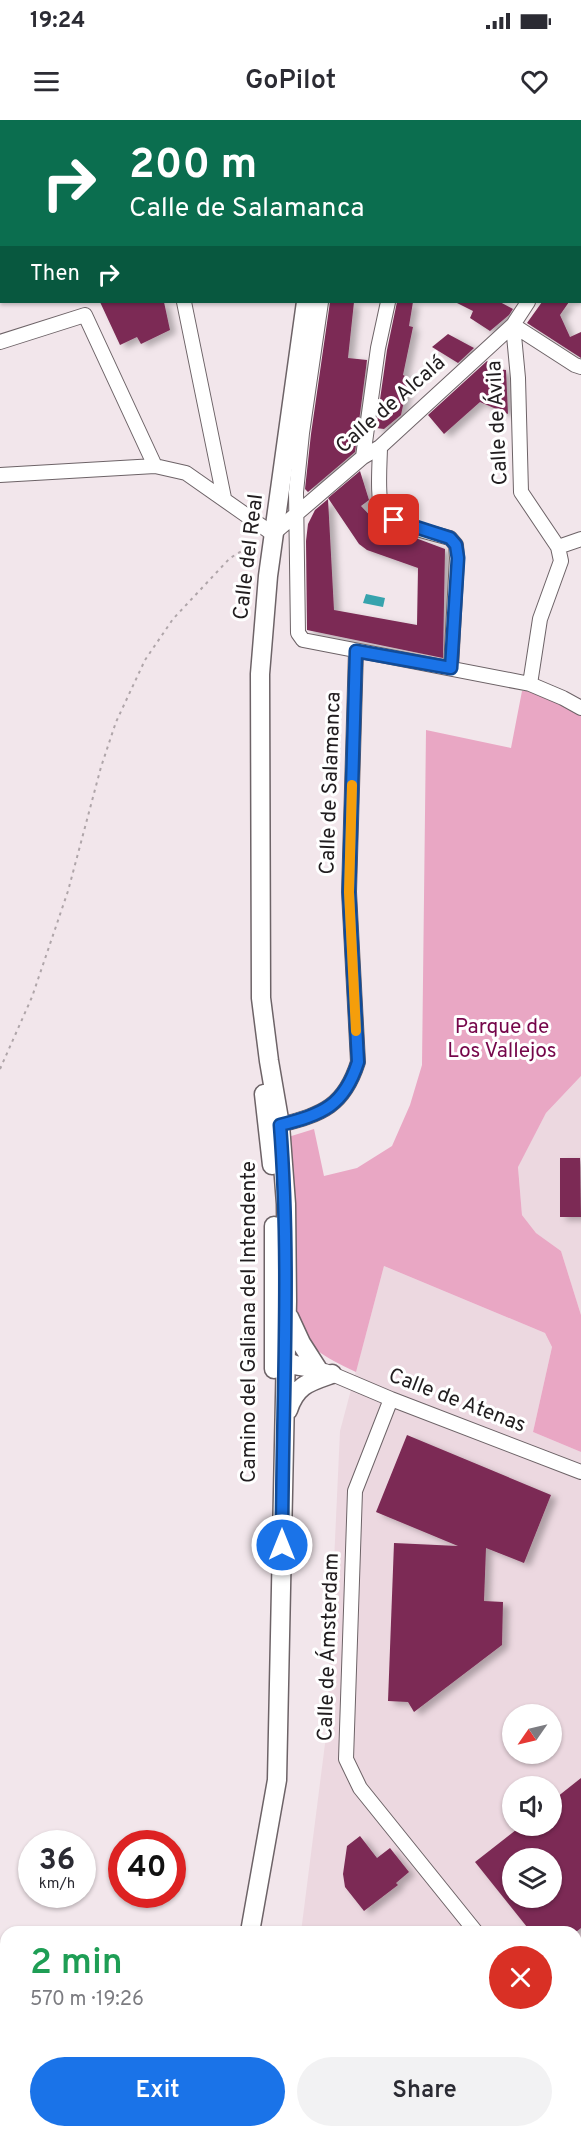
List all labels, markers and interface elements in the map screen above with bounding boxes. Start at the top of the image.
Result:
text: 19:24 [30,8,85,35]
text: GoPilot [245,64,336,98]
icon: menu [30,65,63,98]
icon: heart [518,65,551,98]
text: 200 m [129,140,257,193]
icon: right [30,144,108,222]
text: Calle de Salamanca [129,192,364,226]
icon: right [92,258,125,291]
text: Then [30,261,80,288]
street label: Calle de Alcalá [331,350,451,460]
street label: Calle de Ávila [480,360,515,486]
street label: Calle del Real [228,493,270,621]
pin [368,494,419,545]
icon: arrive [377,503,410,536]
street label: Calle de Salamanca [314,691,348,875]
park label: Parque de Los Vallejos [447,1014,557,1065]
street label: Camino del Galiana del Intendente [236,1161,263,1483]
street label: Calle de Atenas [384,1362,530,1440]
position arrow [250,1513,314,1577]
street label: Calle de Ámsterdam [311,1552,346,1742]
north arrow [502,1704,562,1764]
map controls [502,1704,562,1908]
button: sound [502,1776,562,1836]
speed limit sign: 40 [108,1830,186,1908]
text: 36 [39,1843,75,1880]
button: layers [502,1848,562,1908]
text: km/h [39,1875,75,1894]
text: 2 min [30,1941,123,1987]
button: close [489,1946,552,2009]
text: 570 m · 19:26 [30,1987,144,2013]
button: Exit [30,2057,285,2126]
button: Share [297,2057,552,2126]

